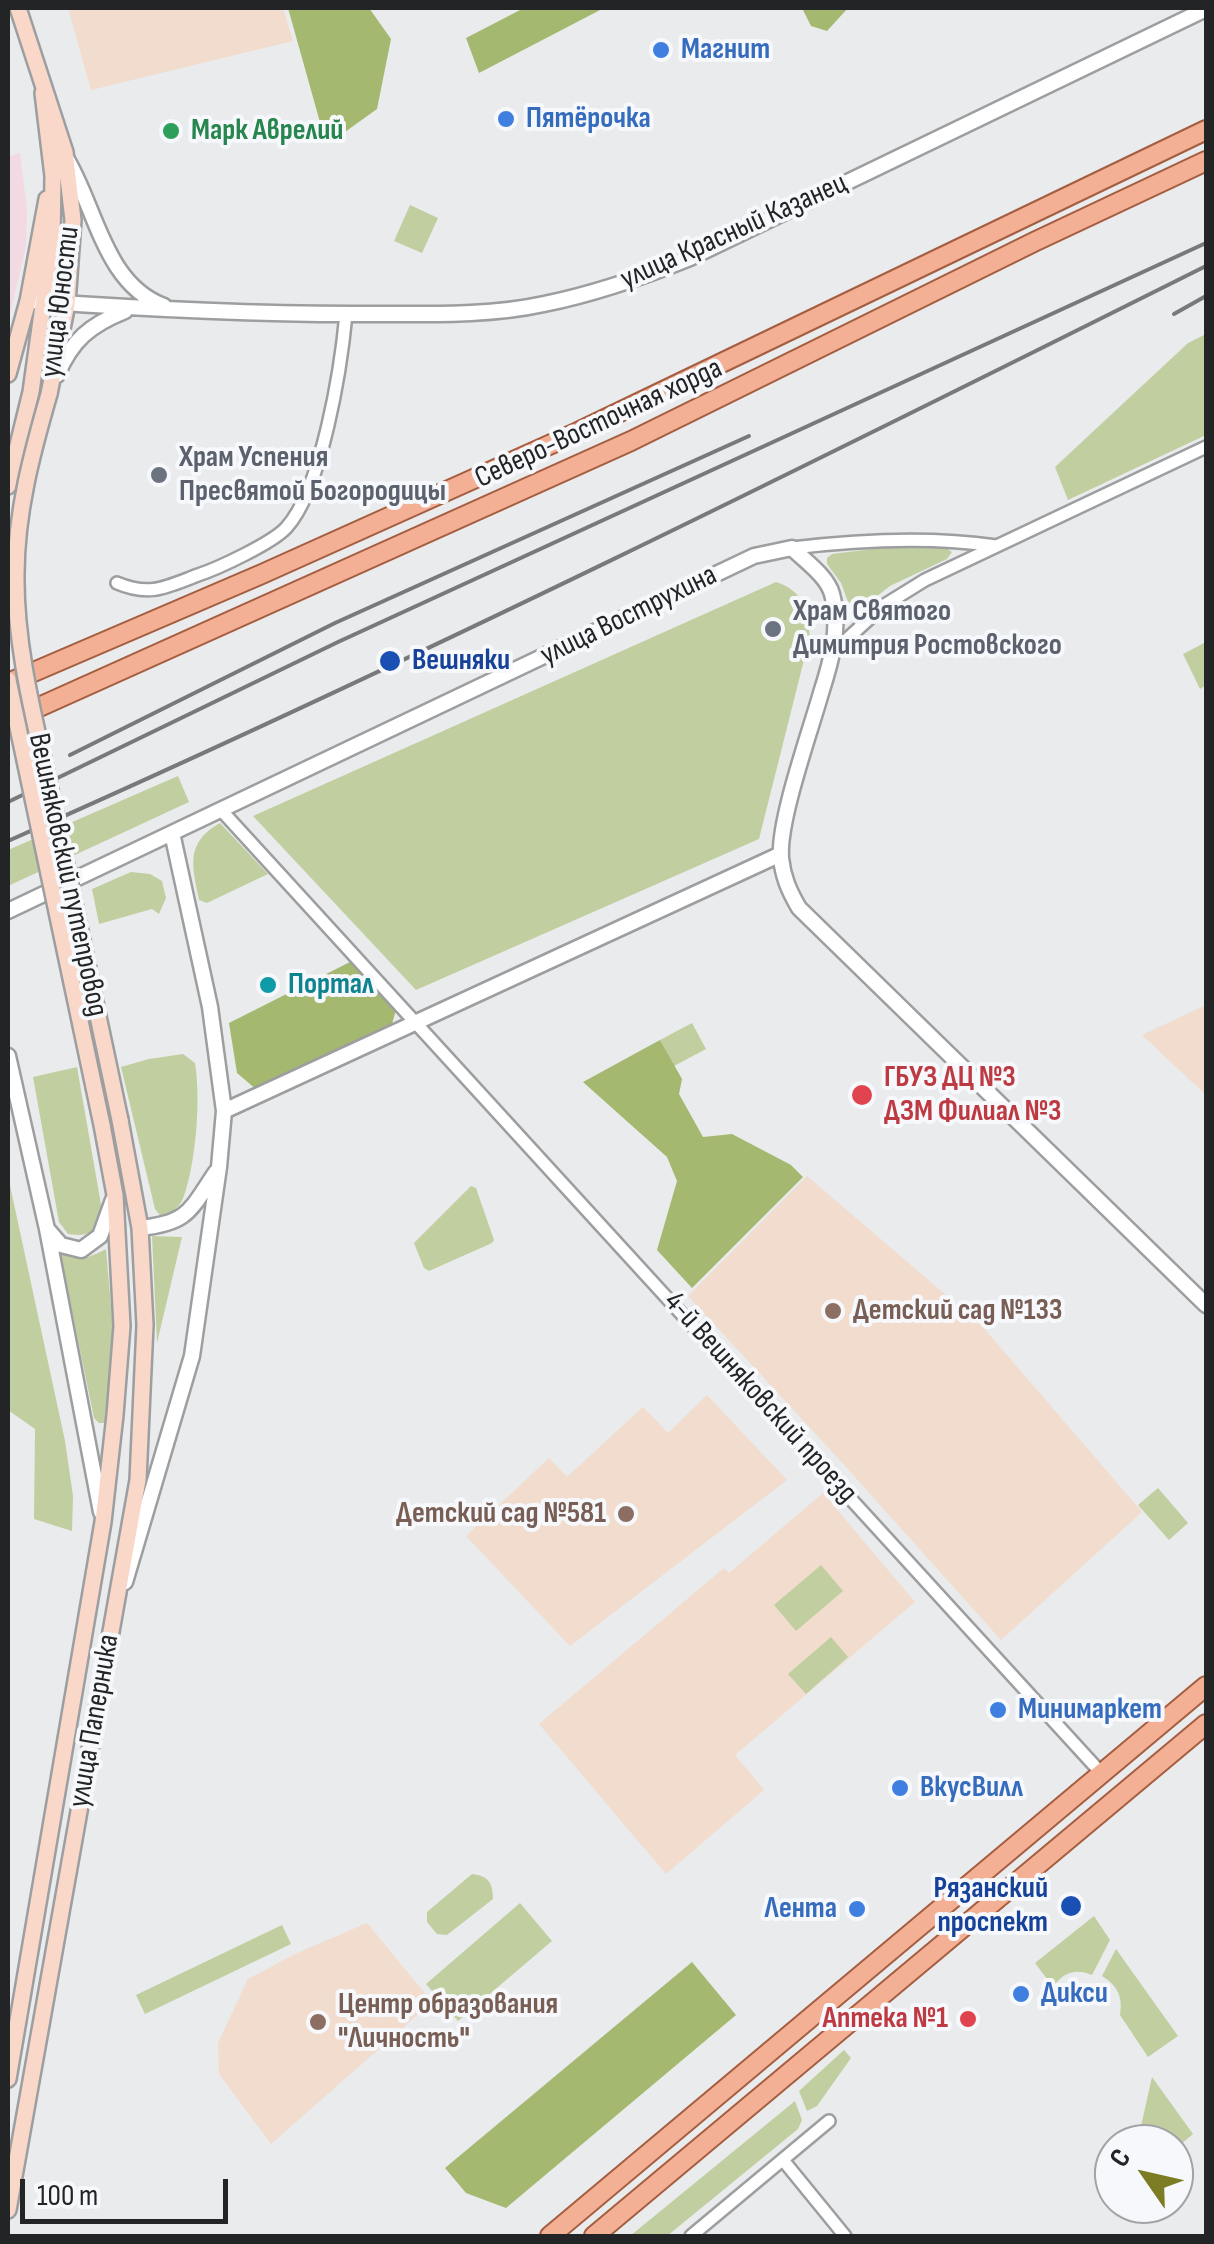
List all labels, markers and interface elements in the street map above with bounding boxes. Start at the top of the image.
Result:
place label: Магнит [681,32,770,68]
marker: Магнит [650,39,672,61]
place label: Пятёрочка [526,101,651,137]
marker: Пятёрочка [495,108,517,130]
place label: Марк Аврелий [191,113,343,149]
marker: Марк Аврелий [160,120,182,142]
street label: улица Красный Казанец [615,166,853,298]
street label: улица Юности [34,224,88,380]
street label: Северо-Восточная хорда [470,351,728,497]
place label: Храм Успения Пресвятой Богородицы [179,440,446,510]
marker: Храм Успения Пресвятой Богородицы [148,464,170,486]
street label: улица Вострухина [535,558,723,674]
place label: Храм Святого Димитрия Ростовского [793,594,1062,664]
marker: Храм Святого Димитрия Ростовского [762,618,784,640]
place label: Вешняки [412,643,510,679]
marker: Вешняки [377,648,403,674]
street label: Вешняковский путепровод [19,730,115,1020]
place label: Портал [288,967,374,1003]
marker: Портал [257,974,279,996]
place label: ГБУЗ ДЦ №3 ДЗМ Филиал №3 [884,1060,1062,1130]
marker: ГБУЗ ДЦ №3 ДЗМ Филиал №3 [849,1082,875,1108]
street label: 4-й Вешняковский проезд [656,1285,864,1511]
place label: Детский сад №133 [853,1293,1062,1329]
marker: Детский сад №133 [822,1300,844,1322]
place label: Детский сад №581 [396,1496,606,1532]
marker: Детский сад №581 [615,1503,637,1525]
street label: улица Паперника [62,1632,128,1810]
place label: Минимаркет [1018,1692,1162,1728]
marker: Минимаркет [987,1699,1009,1721]
place label: ВкусВилл [920,1770,1023,1806]
marker: ВкусВилл [889,1777,911,1799]
place label: Рязанский проспект [934,1871,1048,1942]
place label: Лента [765,1891,837,1927]
marker: Рязанский проспект [1058,1893,1084,1919]
marker: Лента [846,1898,868,1920]
place label: Дикси [1041,1976,1108,2012]
marker: Дикси [1010,1983,1032,2005]
place label: Центр образования "Личность" [338,1987,558,2058]
place label: Аптека №1 [822,2001,948,2037]
marker: Аптека №1 [957,2008,979,2030]
marker: Центр образования "Личность" [307,2011,329,2033]
north arrow [1094,2124,1194,2224]
text: С [1103,2143,1138,2173]
scale bar [25,2159,232,2221]
text: 100 m [37,2178,98,2214]

